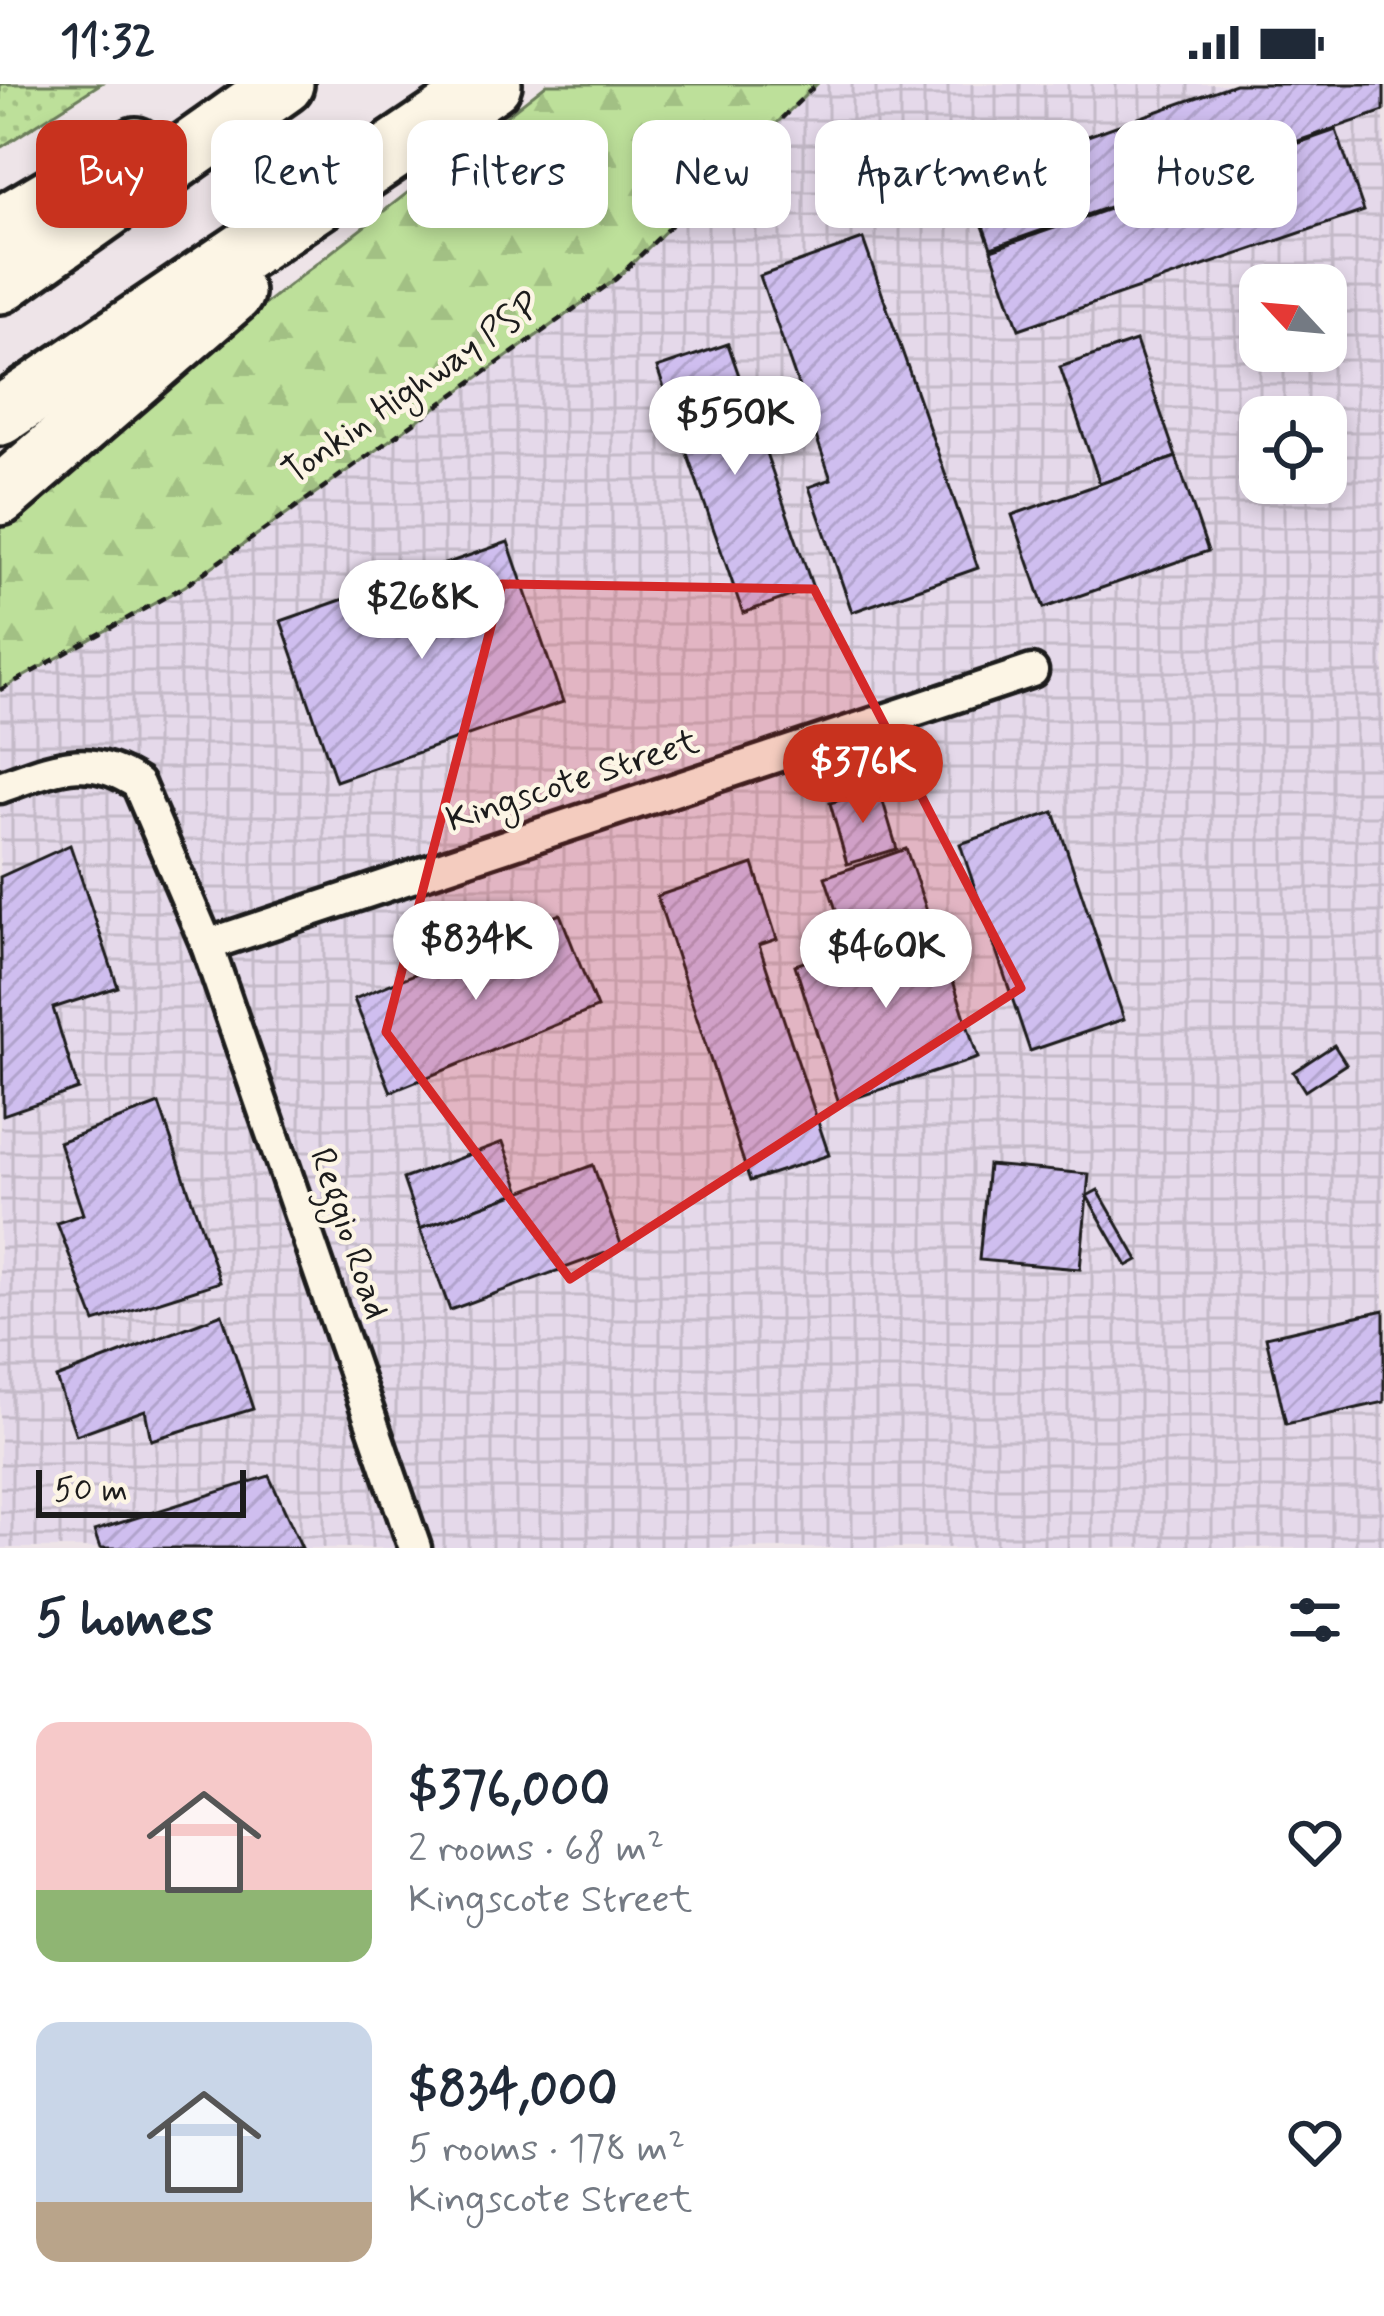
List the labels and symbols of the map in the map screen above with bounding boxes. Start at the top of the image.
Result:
north arrow [1239,264,1347,372]
street label: Tonkin Highway PSP [274,283,552,498]
pin: $550K [651,376,819,478]
pin: $268K [338,560,506,662]
street label: Kingscote Street [441,719,706,847]
pin: $376K [779,724,947,826]
pin: $834K [392,901,560,1003]
pin: $460K [802,909,970,1011]
street label: Reggio Road [294,1142,399,1327]
scale bar [36,1464,246,1517]

